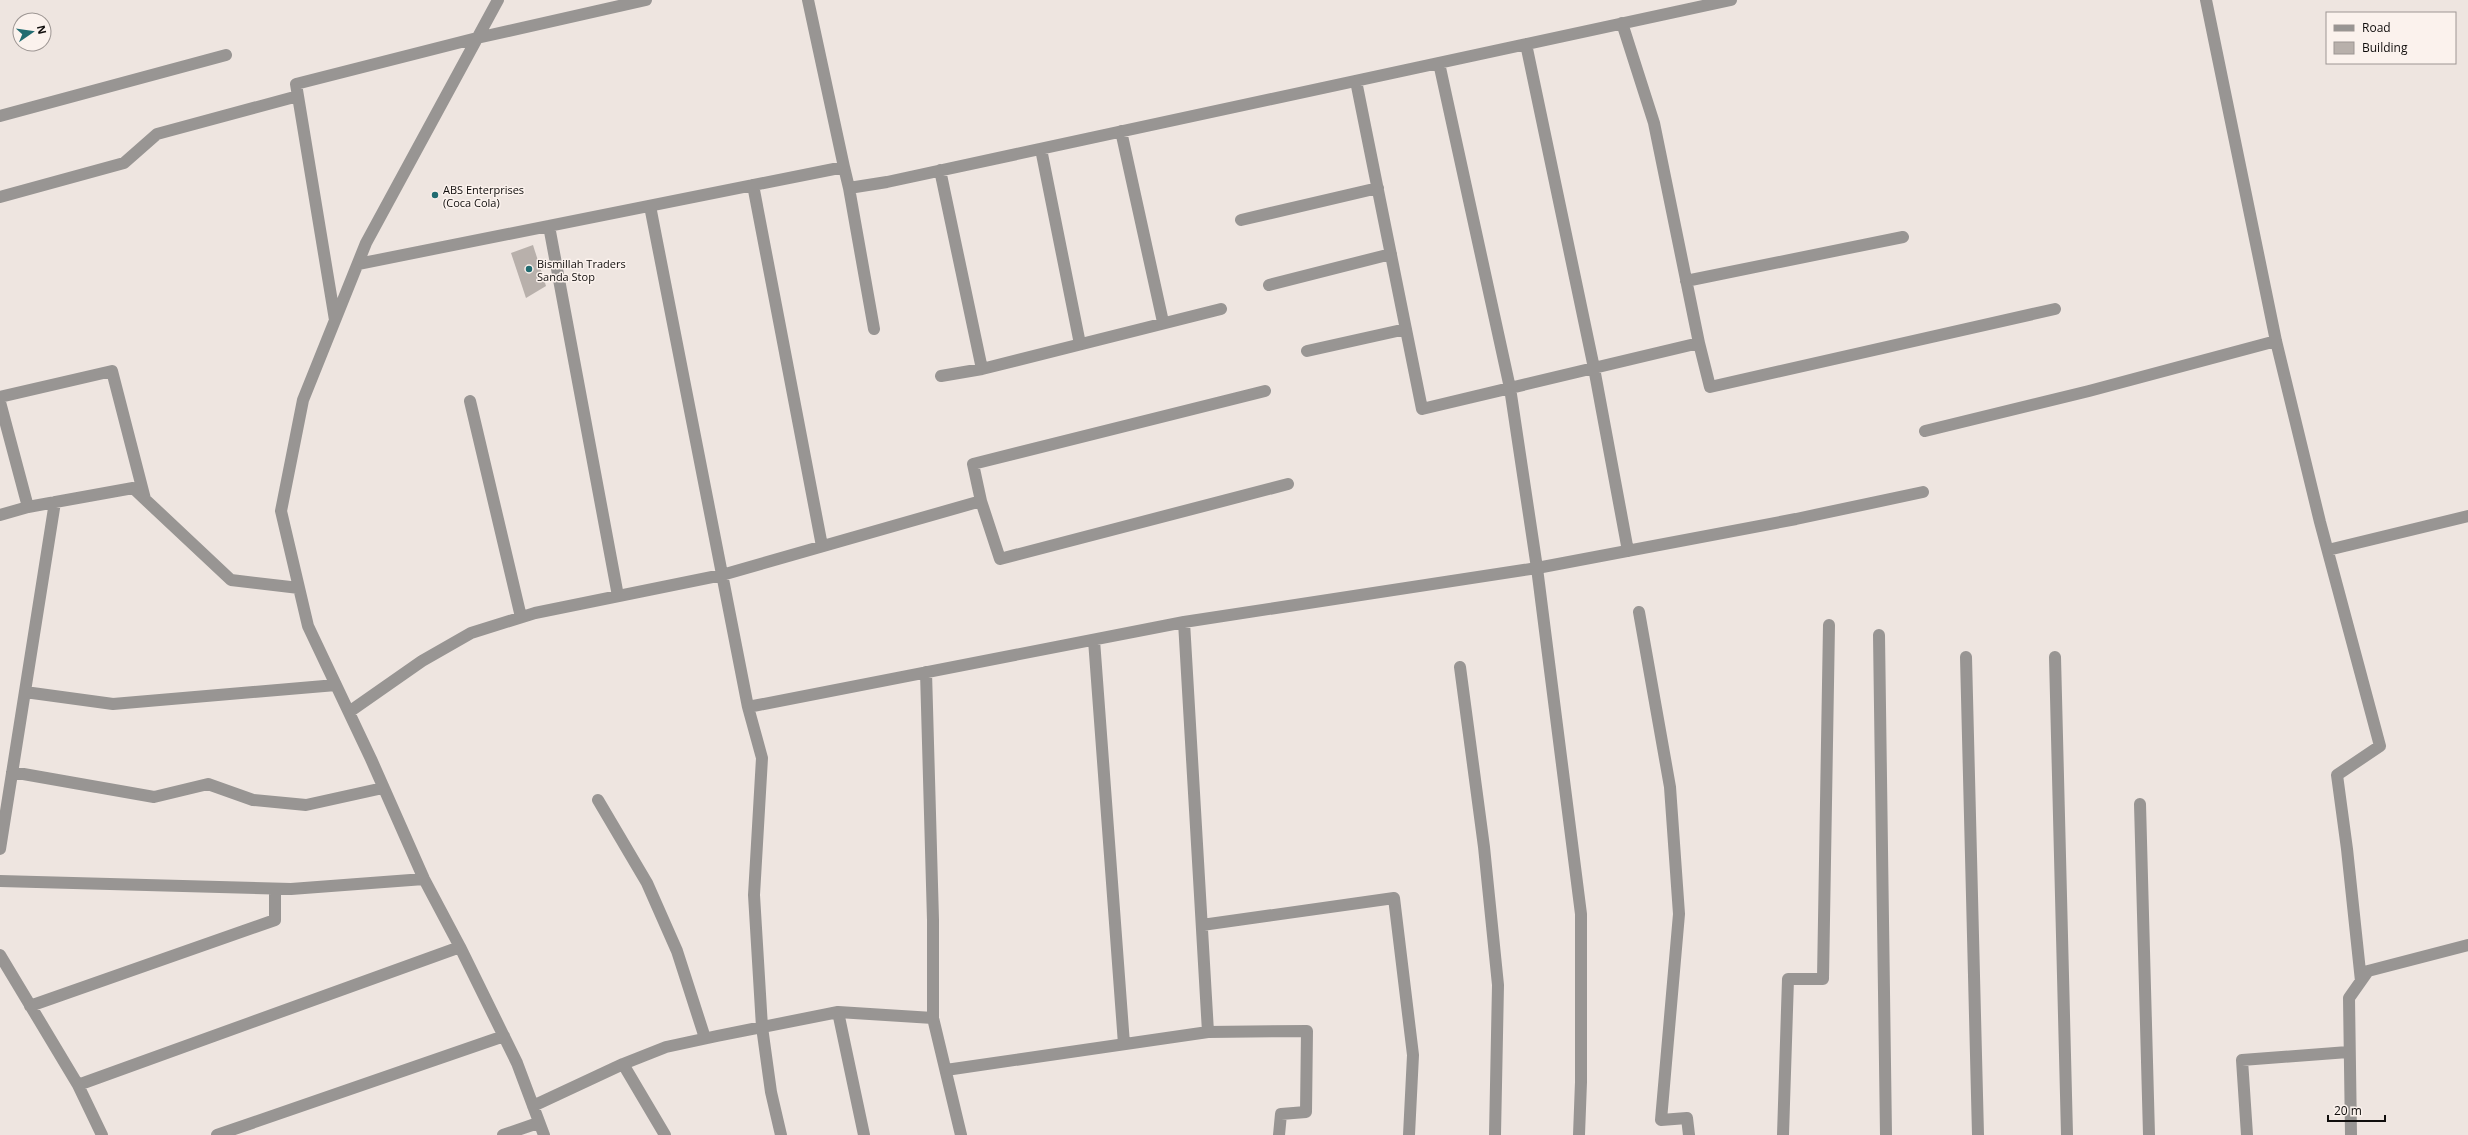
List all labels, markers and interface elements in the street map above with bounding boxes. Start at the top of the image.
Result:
north arrow [12,12,52,52]
legend [2326,12,2456,64]
text: Road [2362,19,2391,36]
text: N [34,24,51,36]
text: Building [2362,39,2408,56]
place label: ABS Enterprises (Coca Cola) [443,182,524,210]
marker: ABS Enterprises (Coca Cola) [430,190,440,200]
place label: Bismillah Traders Sanda Stop [537,256,626,284]
marker: Bismillah Traders Sanda Stop [524,264,534,274]
scale bar [2328,1097,2385,1123]
text: 20 m [2334,1102,2362,1119]

